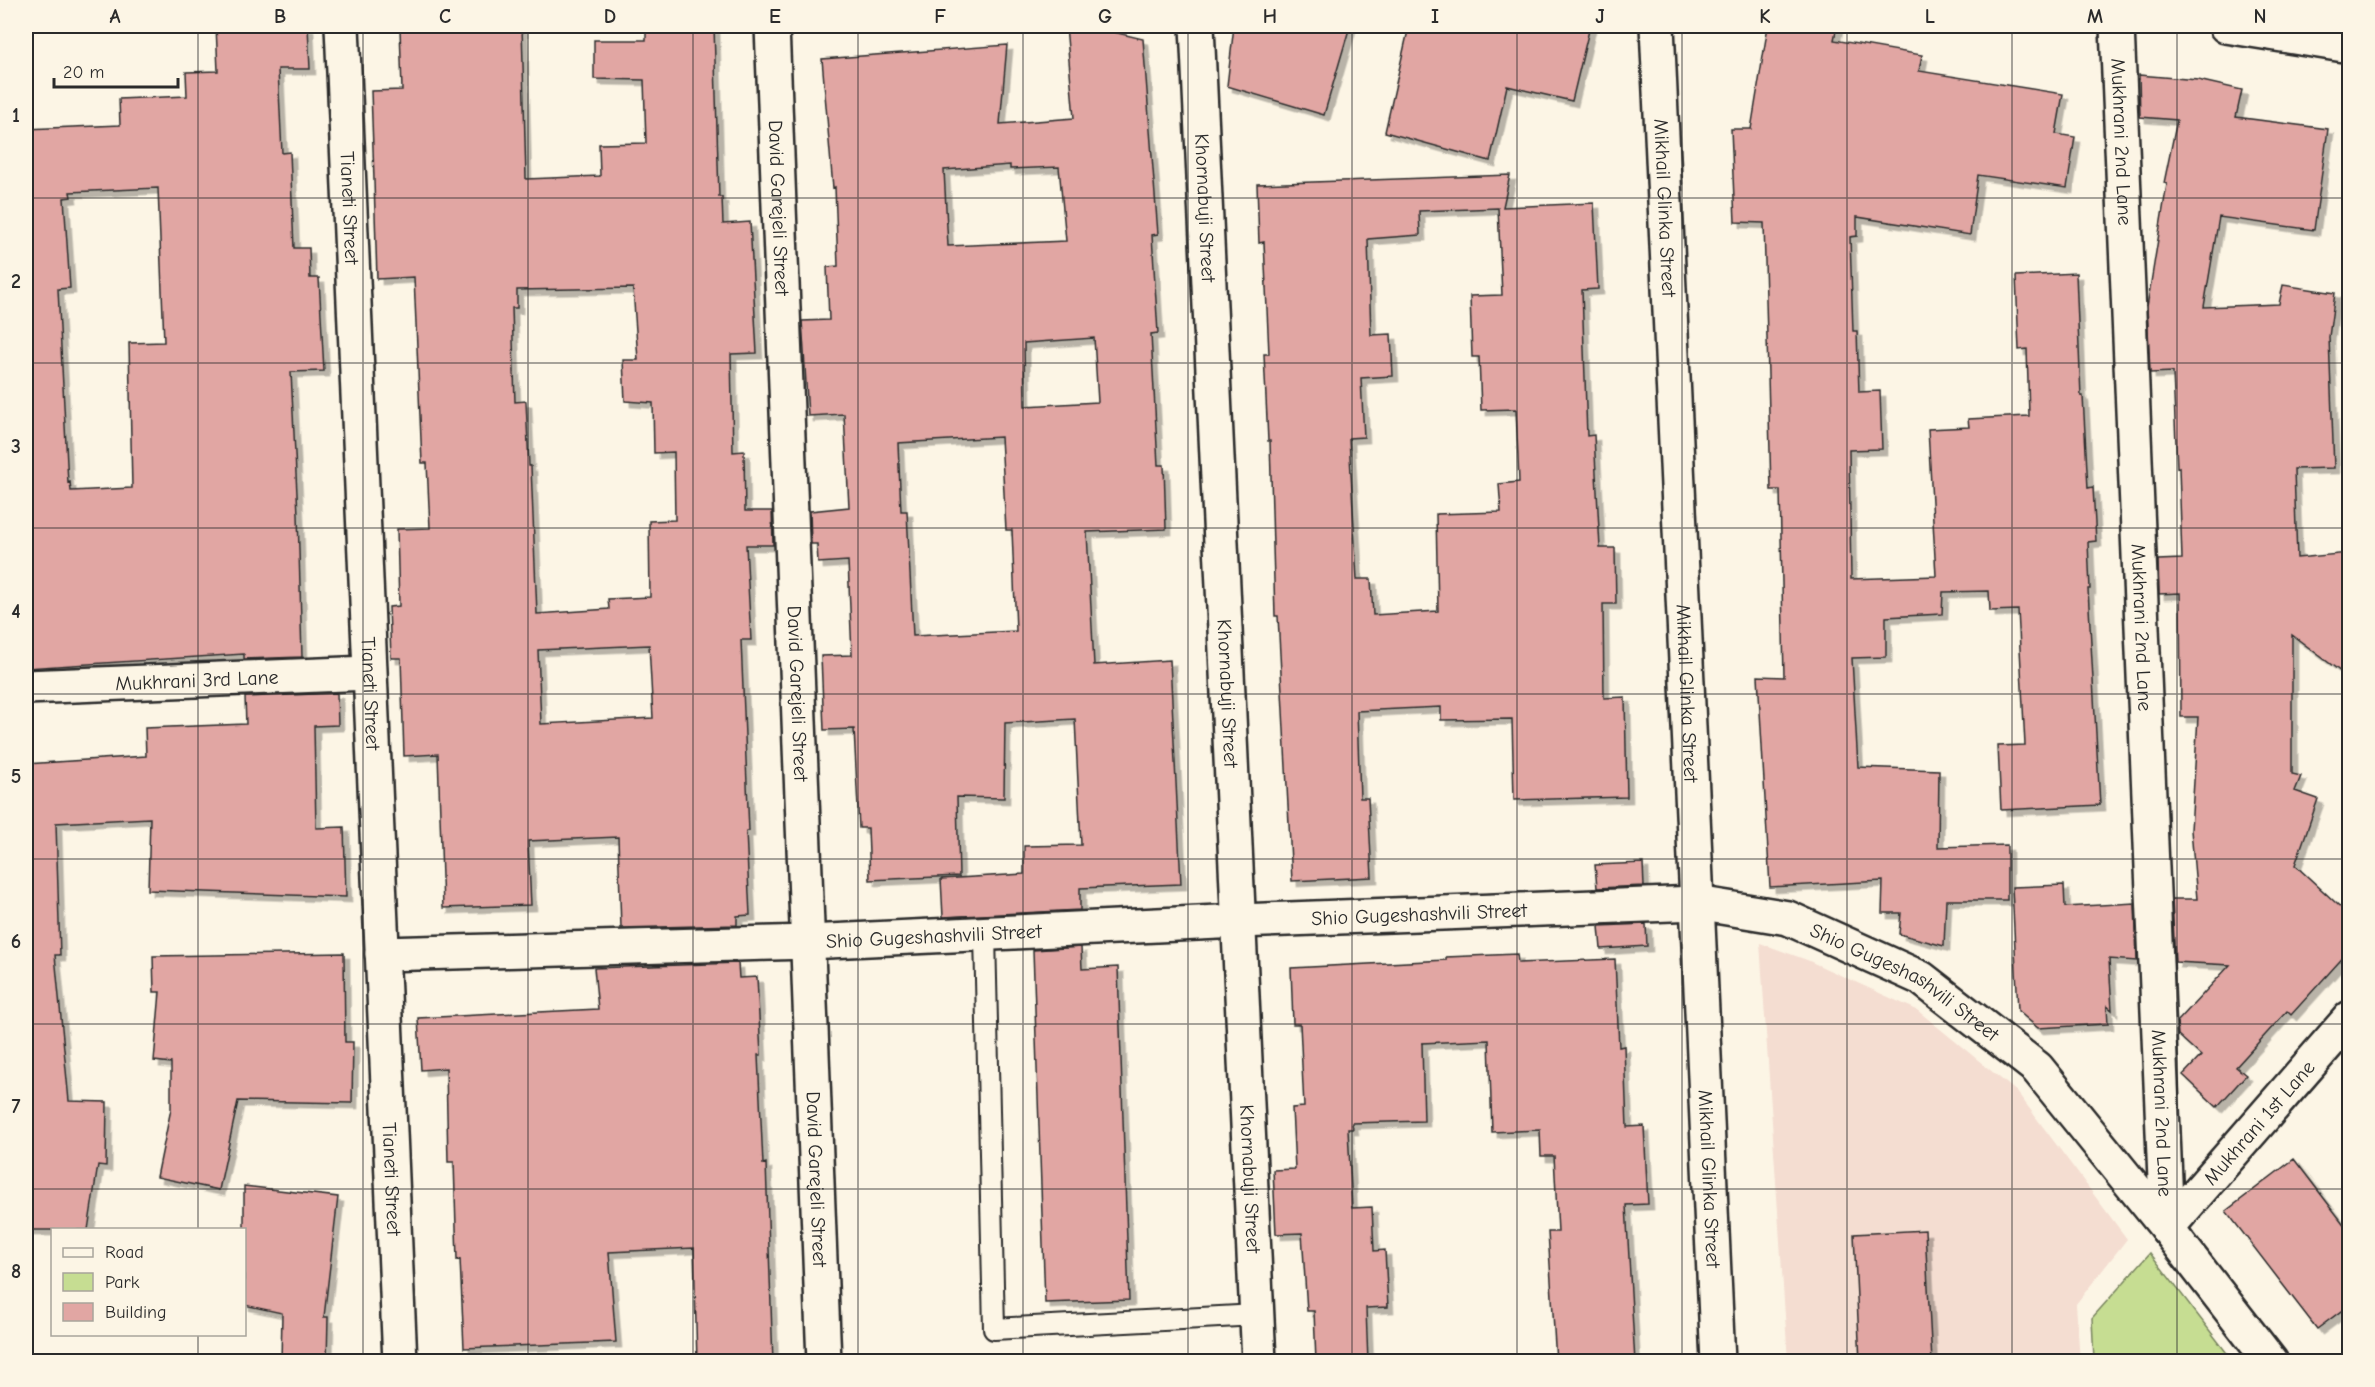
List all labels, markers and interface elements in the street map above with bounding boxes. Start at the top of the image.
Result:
text: A [109,5,121,28]
text: B [274,5,286,28]
text: C [439,5,451,28]
text: D [604,5,616,28]
text: E [769,5,781,28]
text: F [934,5,946,28]
text: G [1098,5,1112,28]
text: H [1263,5,1277,28]
text: I [1431,5,1439,28]
text: J [1595,5,1605,28]
text: K [1759,5,1771,28]
text: L [1925,5,1935,28]
text: M [2087,5,2103,28]
text: N [2253,5,2267,28]
scale bar [54,51,178,89]
street label: Mukhrani 2nd Lane [2107,58,2137,226]
text: 20 m [63,62,104,83]
text: 1 [12,104,20,127]
street label: Mikhail Glinka Street [1650,118,1681,299]
street label: David Garejeli Street [764,120,794,297]
street label: Khornabuji Street [1190,133,1220,284]
street label: Tianeti Street [336,151,364,266]
text: 2 [11,270,21,293]
text: 3 [11,435,21,458]
street label: Mukhrani 2nd Lane [2127,543,2157,712]
text: 4 [11,600,21,623]
street label: Mikhail Glinka Street [1672,604,1703,784]
street label: David Garejeli Street [783,605,813,783]
street label: Khornabuji Street [1213,618,1243,769]
street label: Tianeti Street [357,636,385,752]
street label: Mukhrani 3rd Lane [115,665,279,695]
text: 5 [11,765,21,788]
street label: Shio Gugeshashvili Street [1311,898,1529,930]
street label: Shio Gugeshashvili Street [1807,918,2005,1047]
street label: Shio Gugeshashvili Street [825,919,1043,953]
text: 6 [11,930,21,953]
street label: Mukhrani 2nd Lane [2147,1029,2177,1197]
street label: Mukhrani 1st Lane [2199,1056,2319,1189]
street label: Mikhail Glinka Street [1694,1089,1725,1270]
street label: David Garejeli Street [802,1091,832,1269]
text: 7 [12,1095,21,1118]
street label: Khornabuji Street [1236,1104,1265,1255]
street label: Tianeti Street [378,1122,406,1237]
legend [51,1228,246,1336]
text: Road [105,1242,144,1263]
text: 8 [11,1260,21,1283]
text: Park [105,1272,140,1293]
text: Building [105,1302,167,1323]

